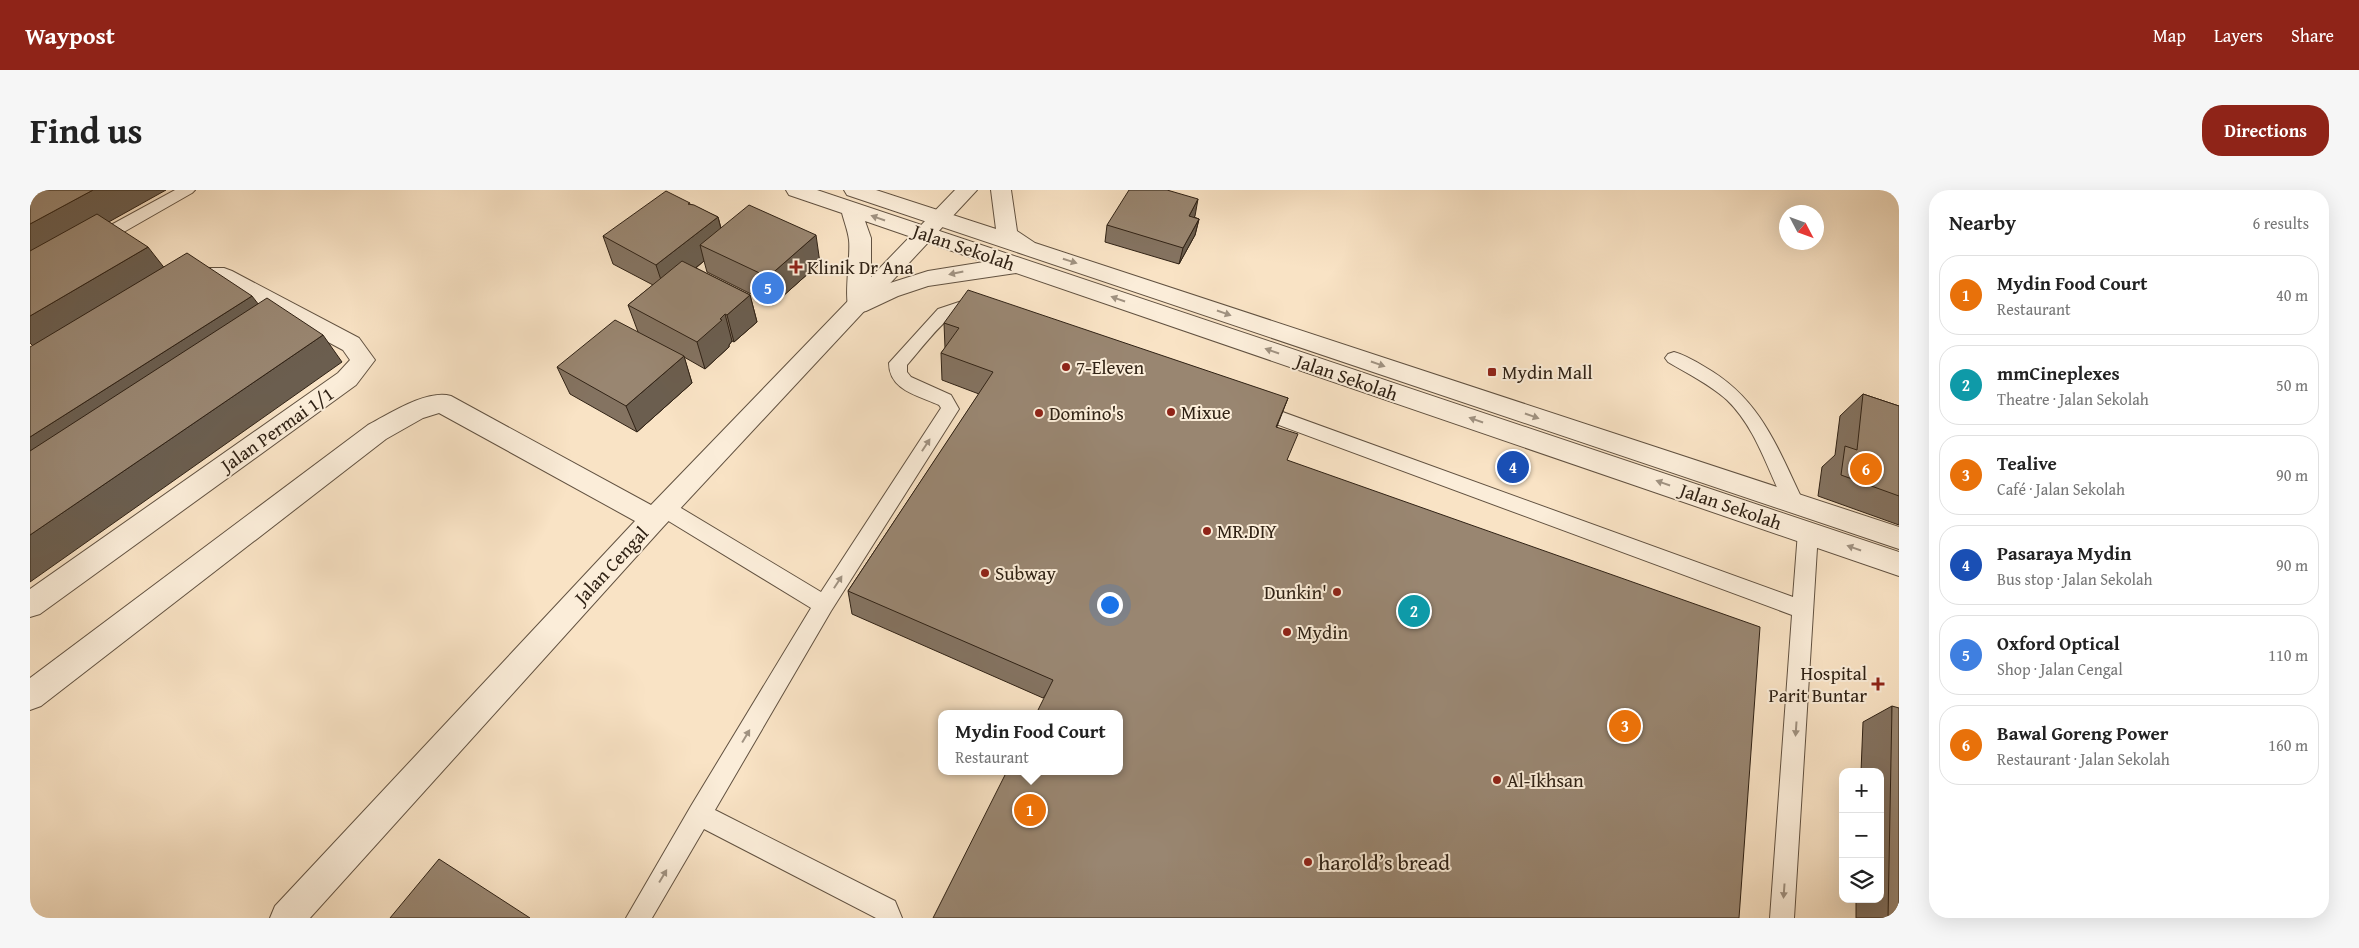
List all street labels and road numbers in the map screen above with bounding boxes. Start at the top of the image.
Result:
street label: Jalan Sekolah [907,216,1019,278]
street label: Jalan Sekolah [1290,346,1402,408]
street label: Jalan Permai 1/1 [213,380,339,480]
street label: Jalan Sekolah [1674,475,1786,537]
street label: Jalan Cengal [566,520,655,612]

